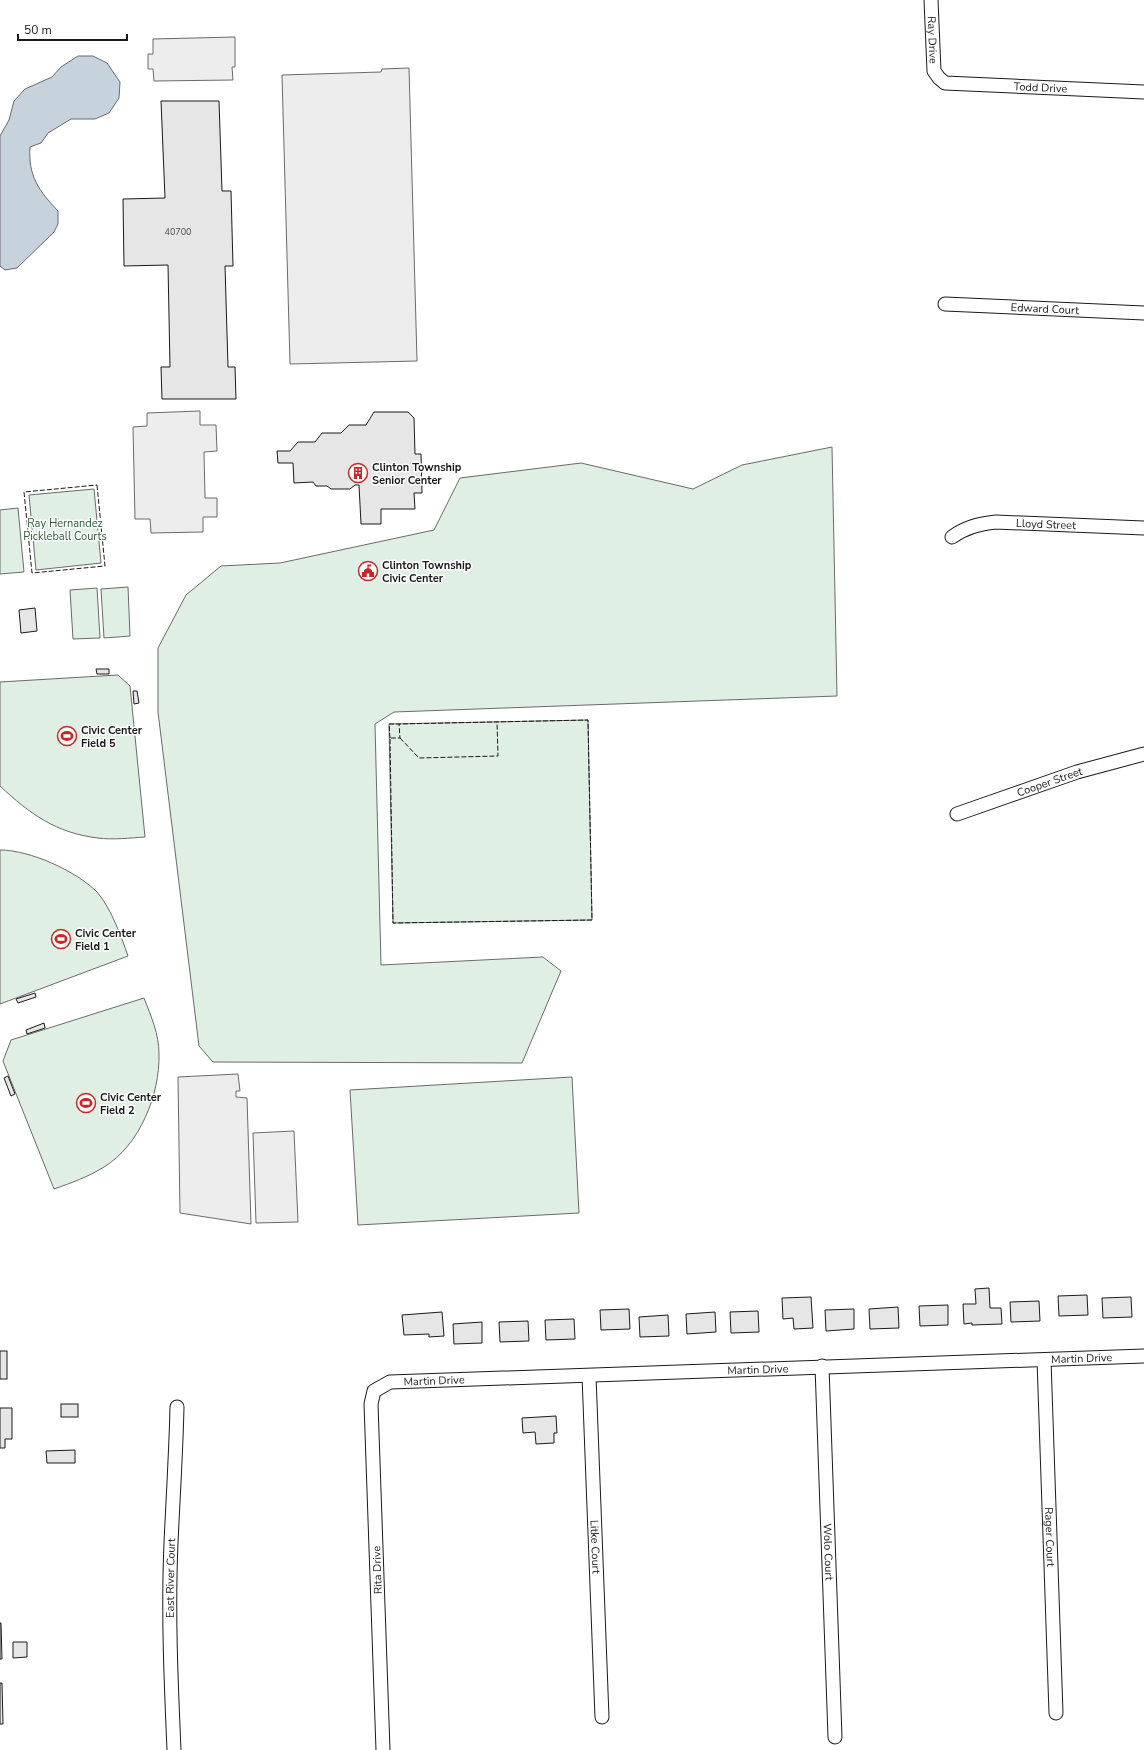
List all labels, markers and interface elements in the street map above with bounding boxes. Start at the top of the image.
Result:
scale bar [18,16,127,42]
street label: Ray Drive [924,16,941,64]
text: 50 m [24,22,52,38]
street label: Todd Drive [1013,79,1068,97]
house number: 40700 [164,226,192,238]
street label: Edward Court [1010,300,1079,318]
place label: Clinton Township Senior Center [372,460,462,488]
building icon: Clinton Township Senior Center [347,462,369,484]
park label: Ray Hernandez Pickleball Courts [23,516,107,544]
street label: Lloyd Street [1016,516,1076,533]
place label: Clinton Township Civic Center [382,558,472,586]
public building icon: Clinton Township Civic Center [357,560,379,582]
place label: Civic Center Field 5 [81,723,143,751]
sports icon: Civic Center Field 5 [56,725,78,747]
street label: Cooper Street [1015,764,1084,800]
place label: Civic Center Field 1 [75,926,137,954]
sports icon: Civic Center Field 1 [50,928,72,950]
place label: Civic Center Field 2 [100,1090,162,1118]
sports icon: Civic Center Field 2 [75,1092,97,1114]
street label: Martin Drive [1051,1350,1113,1367]
street label: Martin Drive [727,1361,789,1378]
street label: Martin Drive [403,1372,465,1390]
street label: Rager Court [1041,1507,1058,1567]
street label: Litke Court [586,1520,604,1574]
street label: Wolo Court [820,1523,837,1581]
street label: East River Court [163,1538,179,1618]
street label: Rita Drive [369,1545,386,1594]

